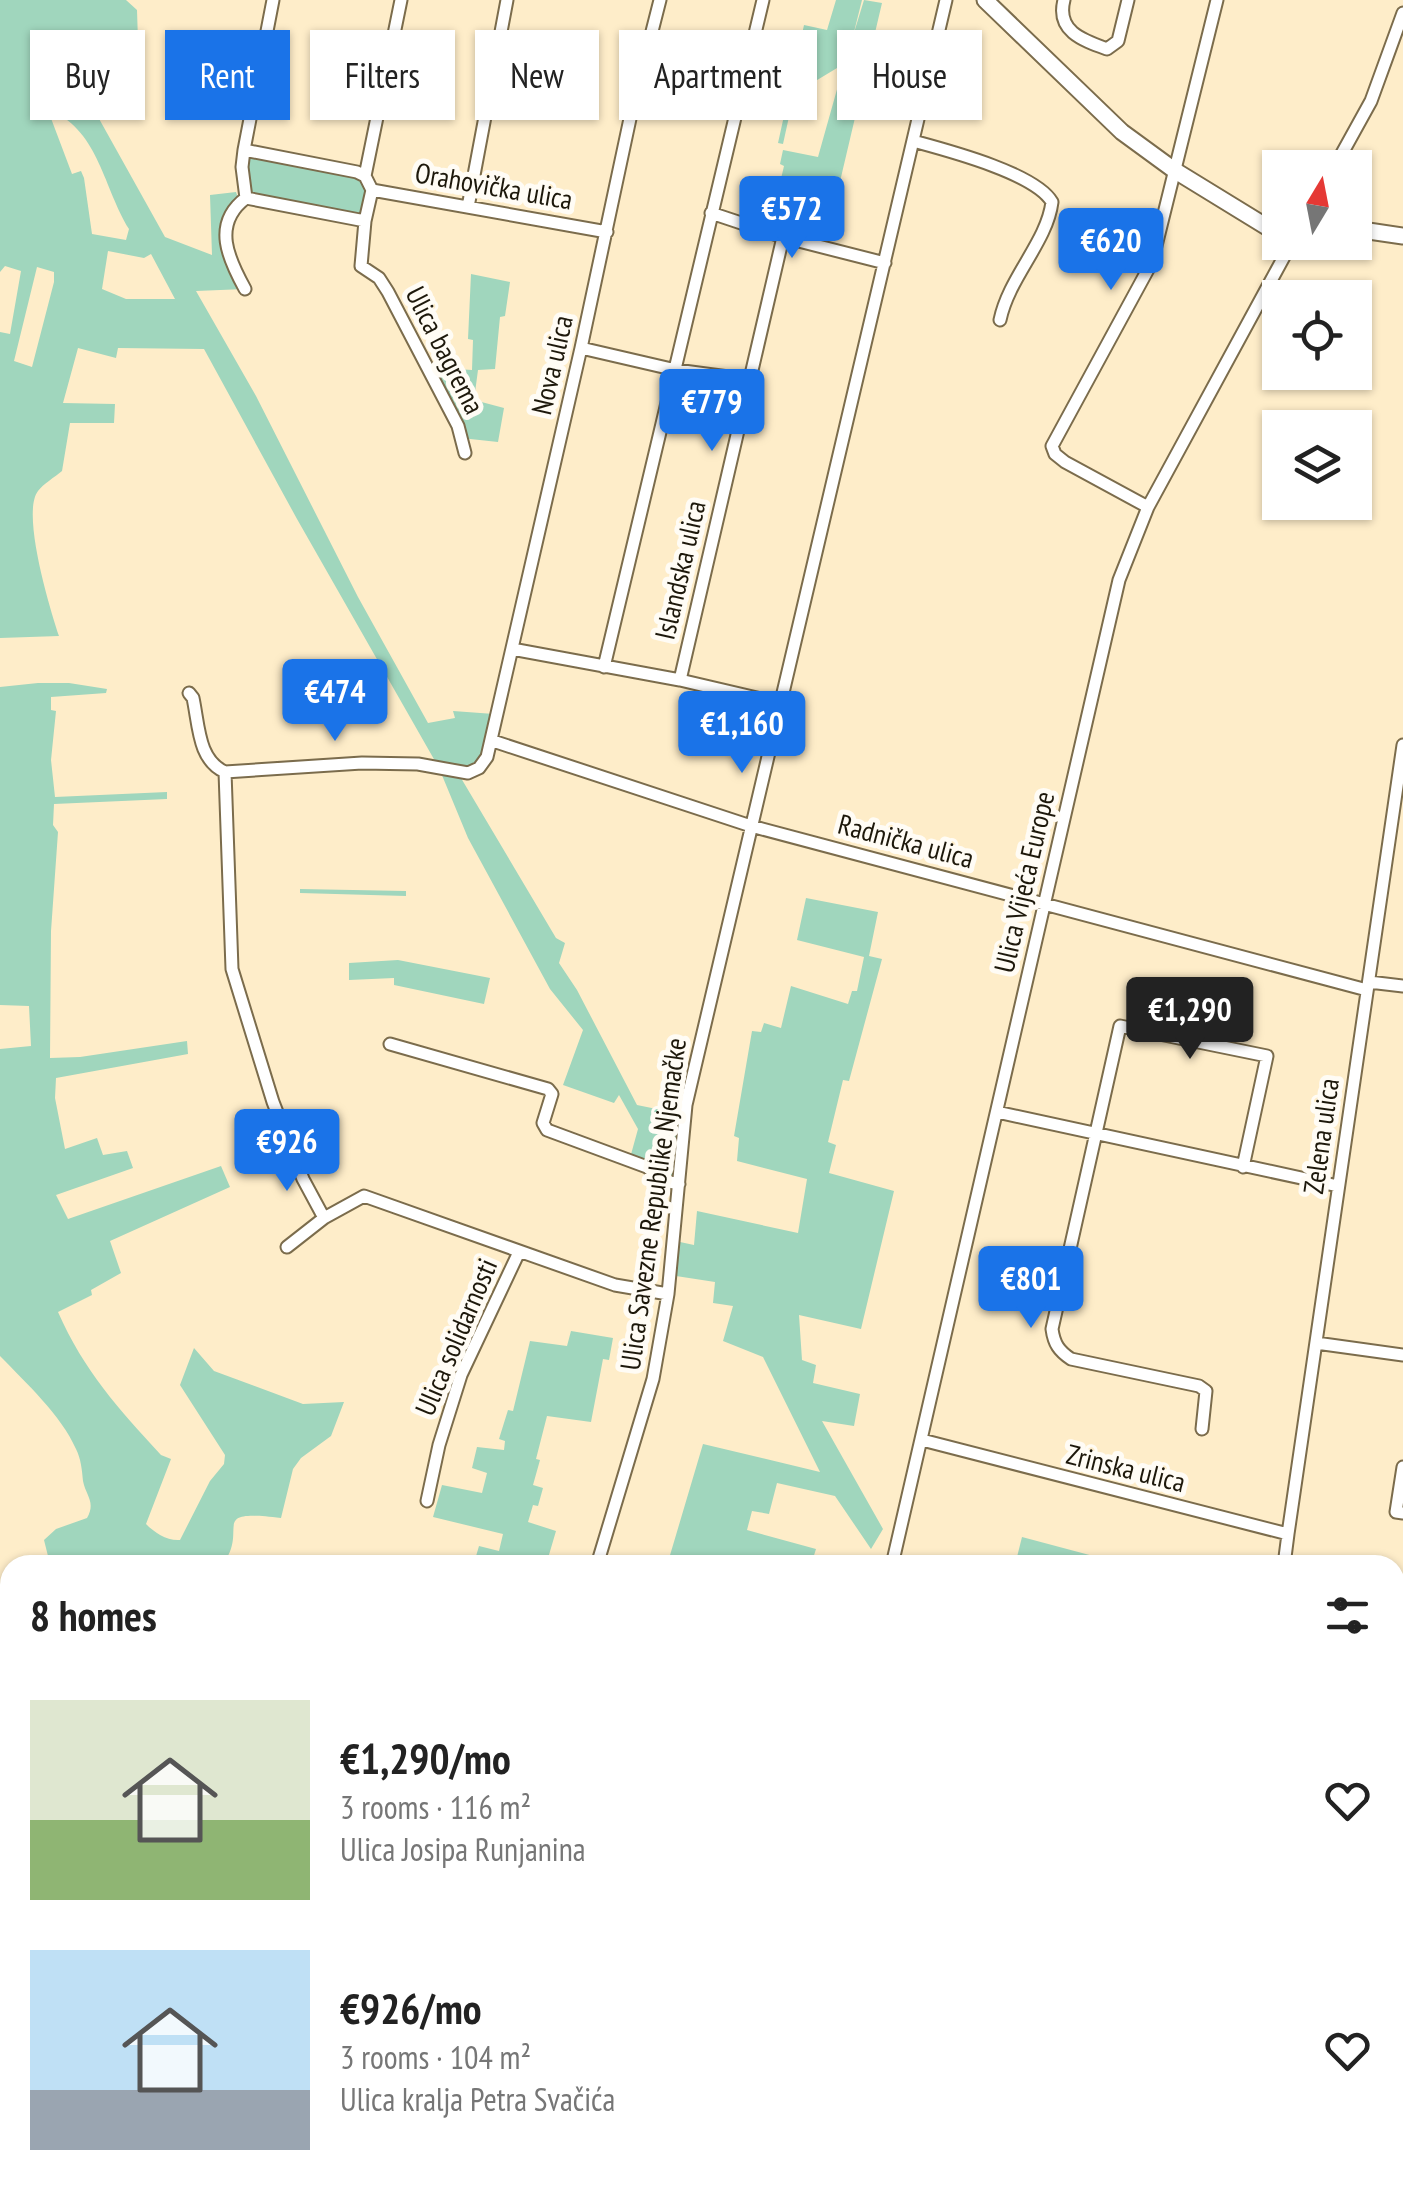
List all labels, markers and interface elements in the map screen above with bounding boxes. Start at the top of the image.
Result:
chip: Buy [30,30,145,120]
chip: Rent [165,30,290,120]
chip: Filters [310,30,455,120]
chip: New [475,30,599,120]
chip: Apartment [619,30,817,120]
chip: House [837,30,982,120]
north arrow [1262,150,1372,260]
map controls [1262,150,1372,520]
street label: Orahovička ulica [412,153,576,218]
pin: €572 [733,176,851,261]
text: €572 [761,187,823,229]
pin: €620 [1052,208,1170,293]
text: €620 [1080,219,1142,261]
street label: Ulica bagrema [398,280,493,420]
button: locate [1262,280,1372,390]
street label: Nova ulica [522,312,581,418]
pin: €779 [653,369,771,454]
text: €779 [681,380,743,422]
button: layers [1262,410,1372,520]
street label: Islandska ulica [646,497,713,643]
pin: €474 [276,659,394,744]
text: €474 [304,670,366,712]
pin: €1,160 [661,691,823,776]
text: €1,160 [700,702,784,744]
street label: Ulica Vijeća Europe [985,788,1062,976]
street label: Radnička ulica [834,805,978,876]
pin: €1,290 [1109,977,1271,1062]
text: €1,290 [1148,988,1232,1030]
street label: Ulica Savezne Republike Njemačke [611,1036,694,1372]
street label: Zelena ulica [1294,1076,1347,1196]
pin: €926 [228,1109,346,1194]
text: €926 [256,1120,318,1162]
pin: €801 [972,1246,1090,1331]
street label: Ulica solidarnosti [406,1253,505,1421]
text: €801 [1000,1257,1062,1299]
street label: Zrinska ulica [1063,1435,1189,1500]
text: 8 homes [30,1588,157,1643]
icon: filters [1320,1588,1375,1643]
text: €1,290/mo [340,1731,511,1786]
icon: home [110,1740,230,1860]
icon: heart [1320,1773,1375,1828]
text: 3 rooms · 116 m² [340,1786,531,1828]
text: Ulica Josipa Runjanina [340,1828,586,1870]
text: €926/mo [340,1981,482,2036]
icon: home [110,1990,230,2110]
icon: heart [1320,2023,1375,2078]
text: 3 rooms · 104 m² [340,2036,531,2078]
text: Ulica kralja Petra Svačića [340,2078,615,2120]

